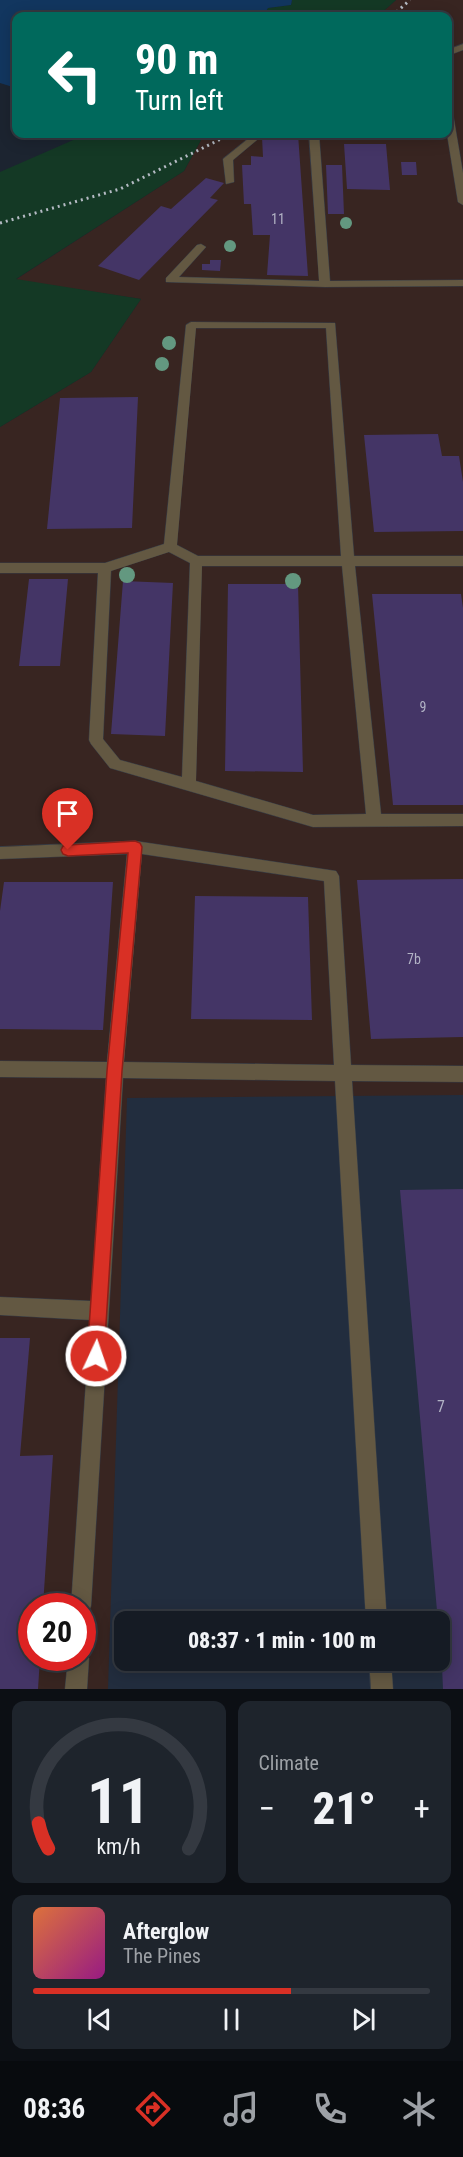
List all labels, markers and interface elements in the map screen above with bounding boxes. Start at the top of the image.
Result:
text: 90 m [135,35,218,84]
icon: left [36,36,114,114]
text: Turn left [135,85,224,117]
house number: 11 [271,211,285,227]
house number: 9 [420,699,426,715]
pin [42,788,93,850]
icon: arrive [51,797,84,830]
house number: 7b [407,951,421,967]
position arrow [64,1324,128,1388]
house number: 7 [437,1397,445,1416]
speed limit sign: 20 [18,1593,96,1671]
text: 08:37 · 1 min · 100 m [188,1628,376,1653]
text: Climate [259,1751,319,1775]
text: 11 [87,1765,150,1838]
text: 21° [313,1782,376,1835]
text: − [259,1789,275,1828]
text: + [414,1789,430,1828]
text: km/h [97,1834,141,1859]
text: Afterglow [123,1919,209,1944]
text: The Pines [123,1944,201,1968]
icon: previous [83,2003,116,2036]
icon: pause [215,2003,248,2036]
icon: next [347,2003,380,2036]
icon: directions [132,2088,174,2130]
icon: music [220,2088,262,2130]
icon: phone [309,2088,351,2130]
icon: climate [398,2088,440,2130]
text: 08:36 [23,2093,85,2125]

